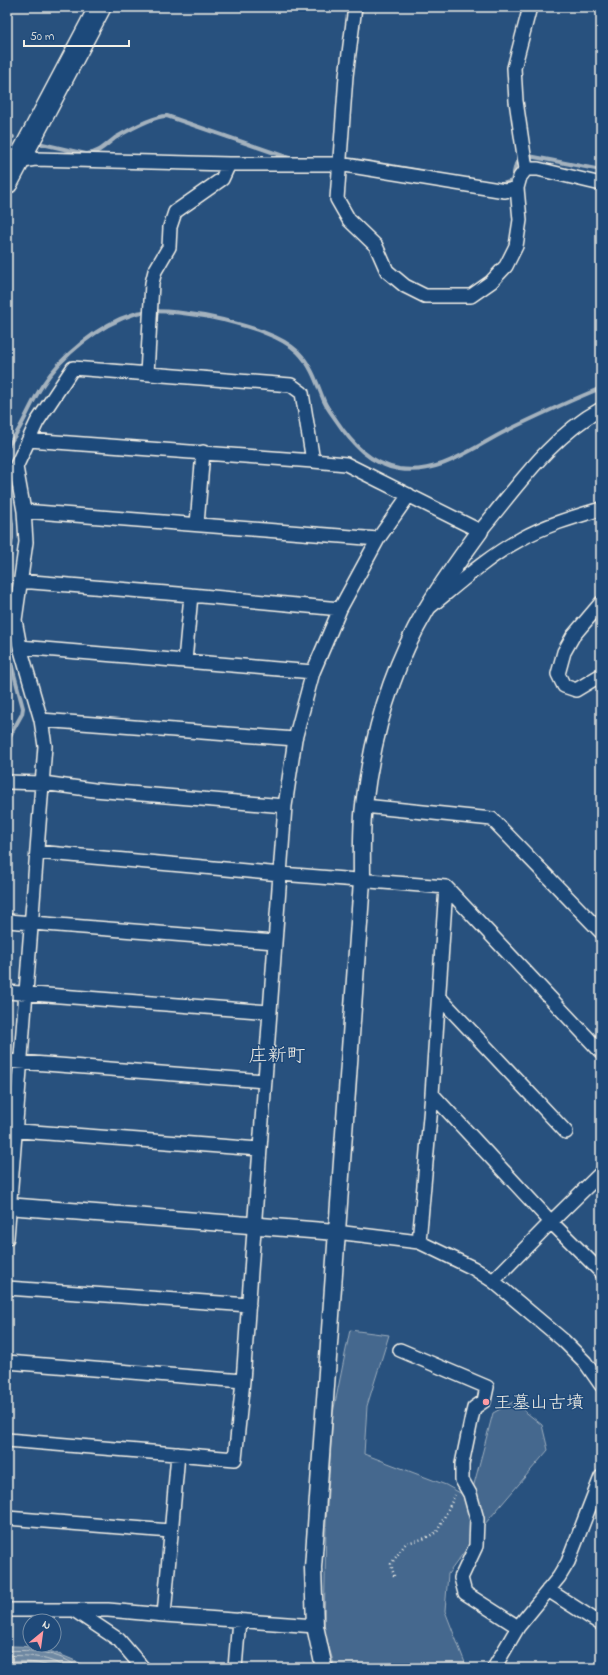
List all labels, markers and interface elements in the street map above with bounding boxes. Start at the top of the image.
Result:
scale bar [24,22,129,48]
text: 50 m [30,28,54,46]
district label: 庄新町 [248,1043,306,1070]
place label: 王墓山古墳 [494,1391,584,1417]
marker: 王墓山古墳 [481,1397,491,1407]
north arrow [22,1613,62,1653]
text: N [39,1616,53,1634]

